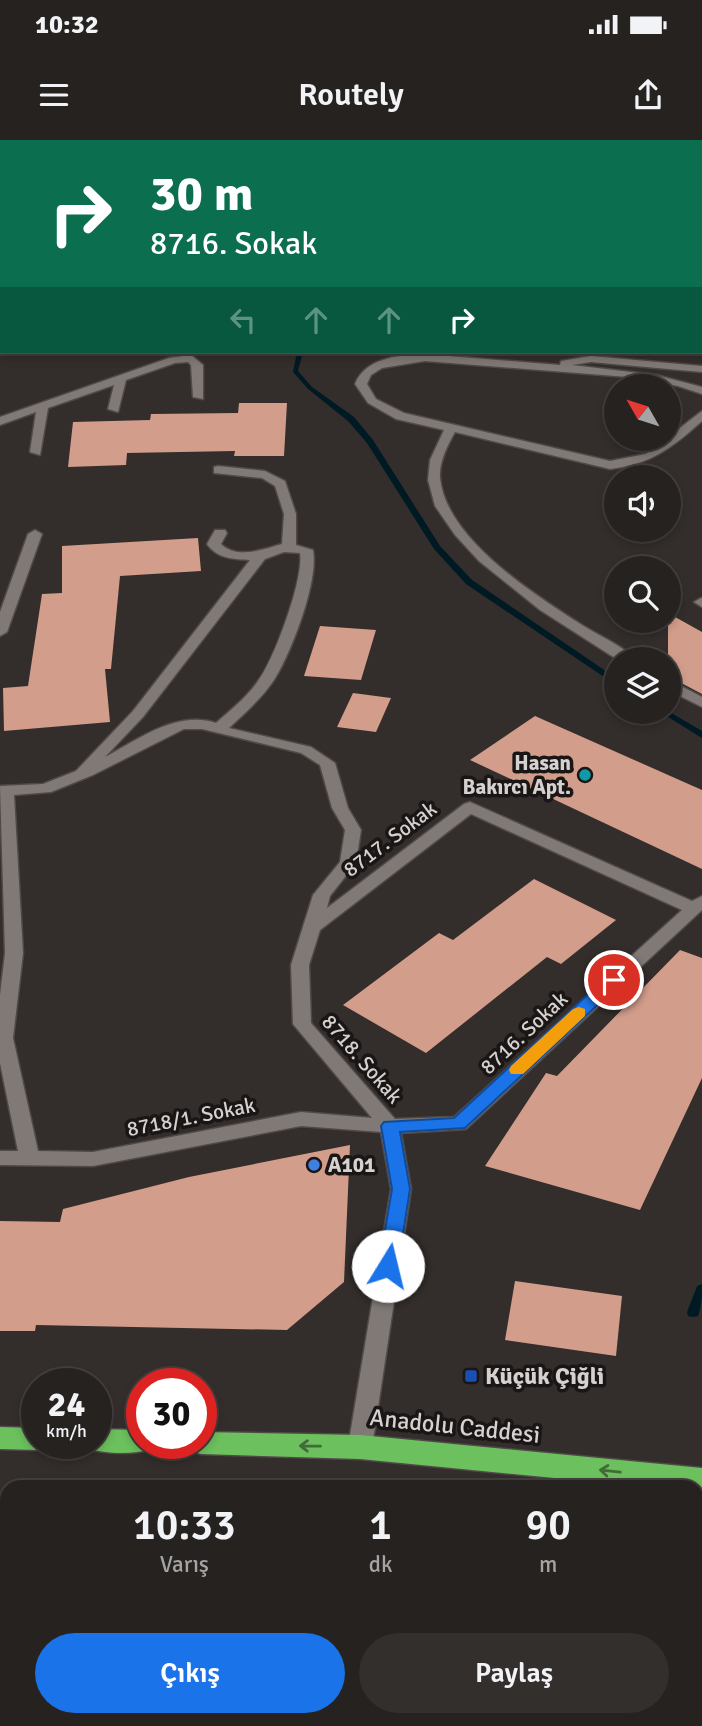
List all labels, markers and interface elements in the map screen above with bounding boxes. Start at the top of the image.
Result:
text: 10:32 [35,9,99,41]
text: Routely [298,75,404,114]
icon: menu [35,76,73,114]
icon: share [629,76,667,114]
text: 30 m [150,164,253,224]
icon: right [35,168,126,259]
text: 8716. Sokak [150,224,317,263]
icon: left [224,301,262,339]
icon: ahead [297,301,335,339]
icon: ahead [370,301,408,339]
icon: right [443,301,481,339]
north arrow [604,374,681,452]
map controls [604,374,681,724]
button: sound [604,465,681,542]
button: search [604,556,681,633]
button: layers [604,647,681,724]
place label: Hasan Bakırcı Apt. [463,750,571,800]
marker: Hasan Bakırcı Apt. [577,767,593,783]
street label: 8717. Sokak [338,795,442,882]
pin [584,950,644,1010]
icon: arrive [595,961,633,999]
street label: 8716. Sokak [475,986,573,1080]
street label: 8718. Sokak [316,1009,408,1109]
street label: 8718/1. Sokak [125,1092,258,1142]
place label: A101 [328,1152,375,1178]
marker: A101 [306,1157,322,1173]
position arrow [351,1229,425,1303]
place label: Küçük Çiğli [485,1361,604,1391]
speed limit sign: 30 [126,1368,217,1459]
marker: Küçük Çiğli [463,1368,479,1384]
text: 24 [48,1383,85,1426]
street label: Anadolu Caddesi [368,1402,542,1450]
text: km/h [46,1420,87,1442]
one-way arrow [299,1439,322,1452]
one-way arrow [599,1465,622,1478]
text: 10:33 [133,1500,236,1551]
text: 1 [369,1500,392,1551]
text: 90 [526,1500,571,1551]
text: Varış [160,1550,209,1579]
text: dk [369,1550,392,1579]
text: m [539,1550,557,1579]
button: Çıkış [35,1633,345,1713]
button: Paylaş [359,1633,669,1713]

